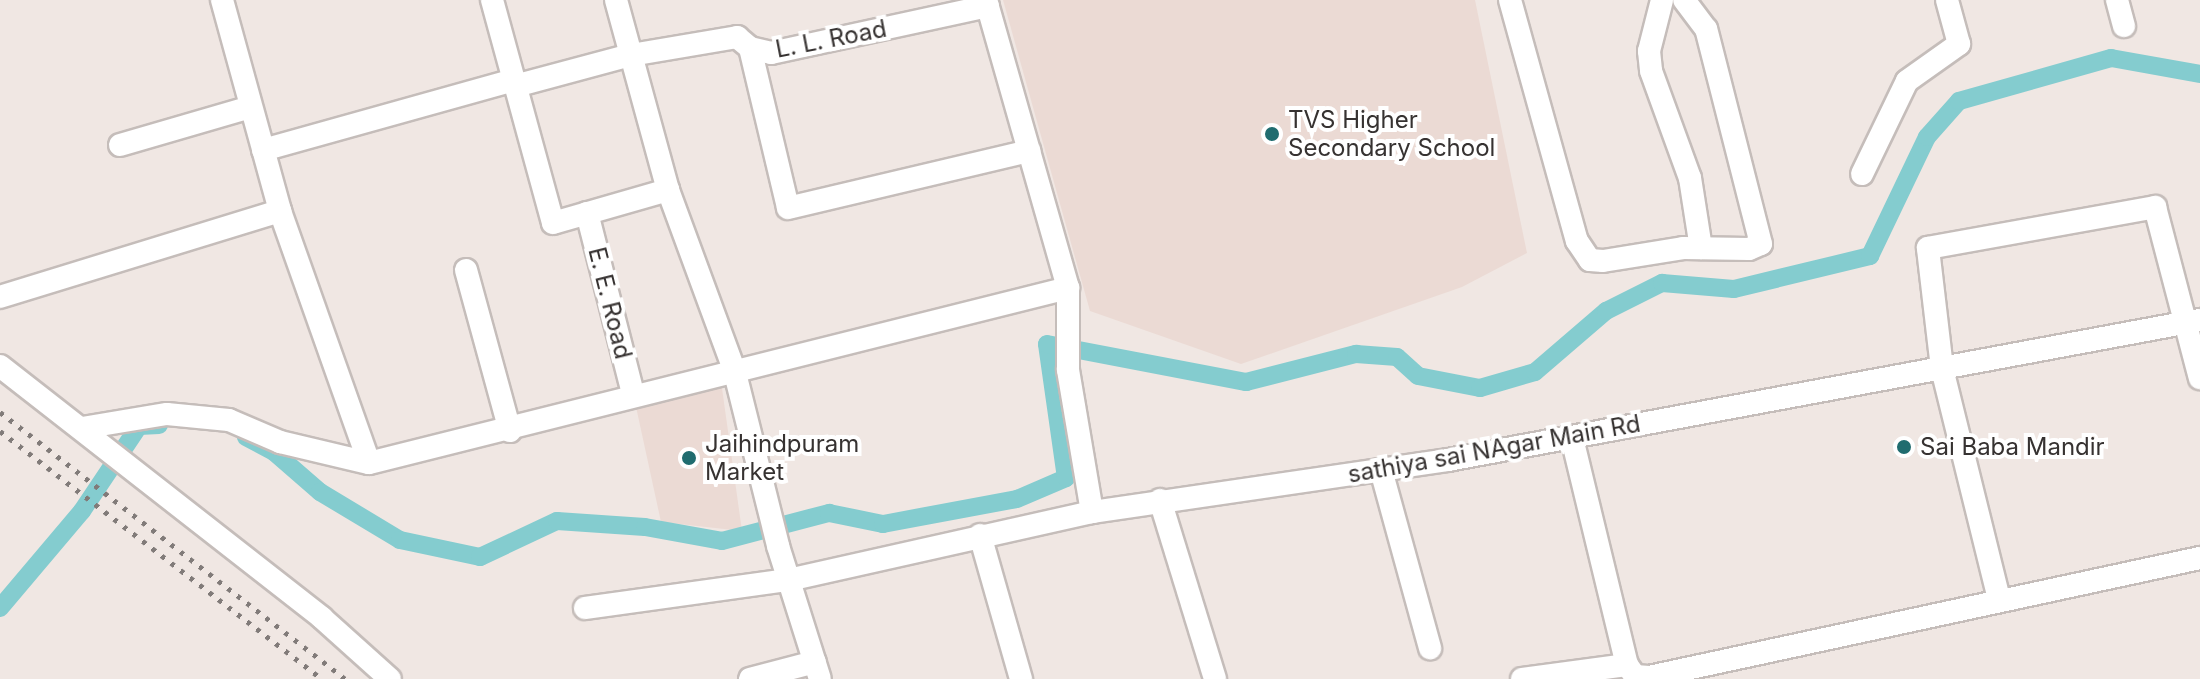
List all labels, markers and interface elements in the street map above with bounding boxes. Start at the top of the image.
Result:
street label: L. L. Road [773,14,889,64]
place label: TVS Higher Secondary School [1288,106,1495,162]
marker: TVS Higher Secondary School [1263,125,1281,143]
street label: E. E. Road [582,244,638,362]
street label: sathiya sai NAgar Main Rd [1345,409,1643,489]
place label: Jaihindpuram Market [705,430,859,486]
place label: Sai Baba Mandir [1920,433,2105,461]
marker: Sai Baba Mandir [1895,438,1913,456]
marker: Jaihindpuram Market [680,449,698,467]

